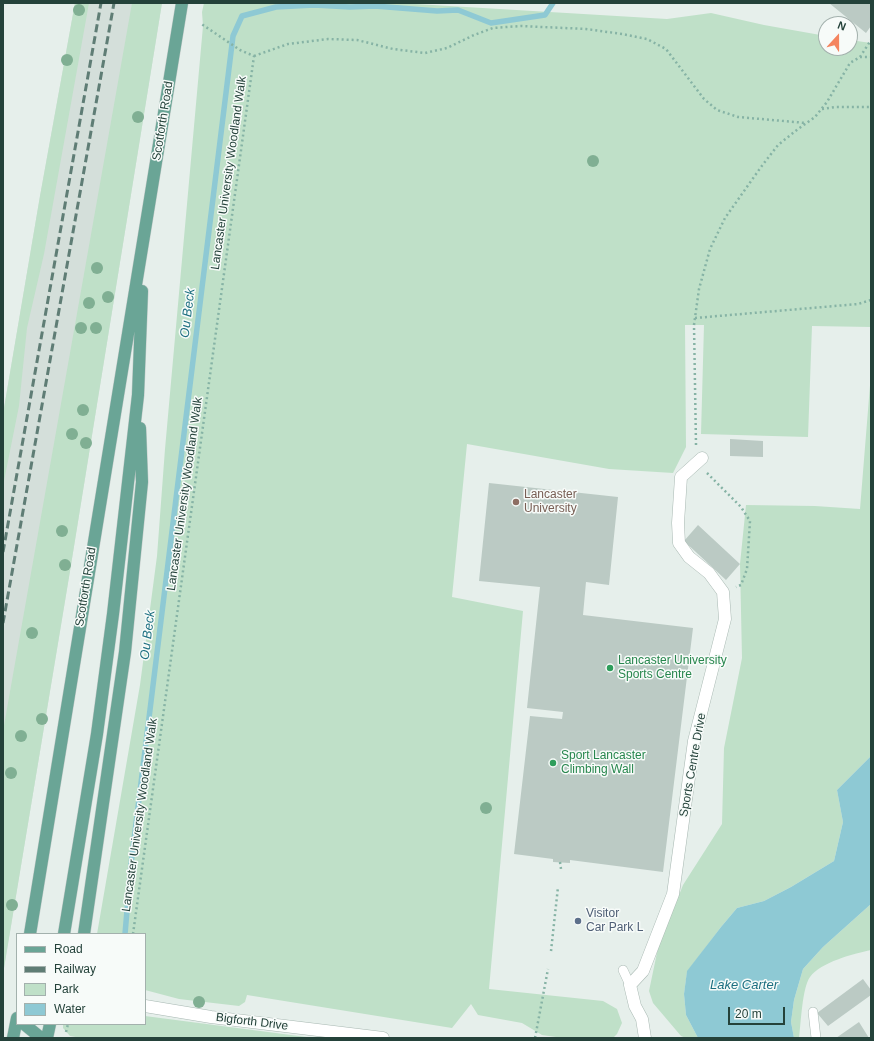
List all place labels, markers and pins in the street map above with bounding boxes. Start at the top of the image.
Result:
place label: Lancaster University [524,488,577,516]
marker: Lancaster University [511,497,521,507]
place label: Lancaster University Sports Centre [618,654,727,682]
marker: Lancaster University Sports Centre [605,663,615,673]
place label: Sport Lancaster Climbing Wall [561,749,646,777]
marker: Sport Lancaster Climbing Wall [548,758,558,768]
place label: Visitor Car Park L [586,907,643,935]
marker: Visitor Car Park L [573,916,583,926]

